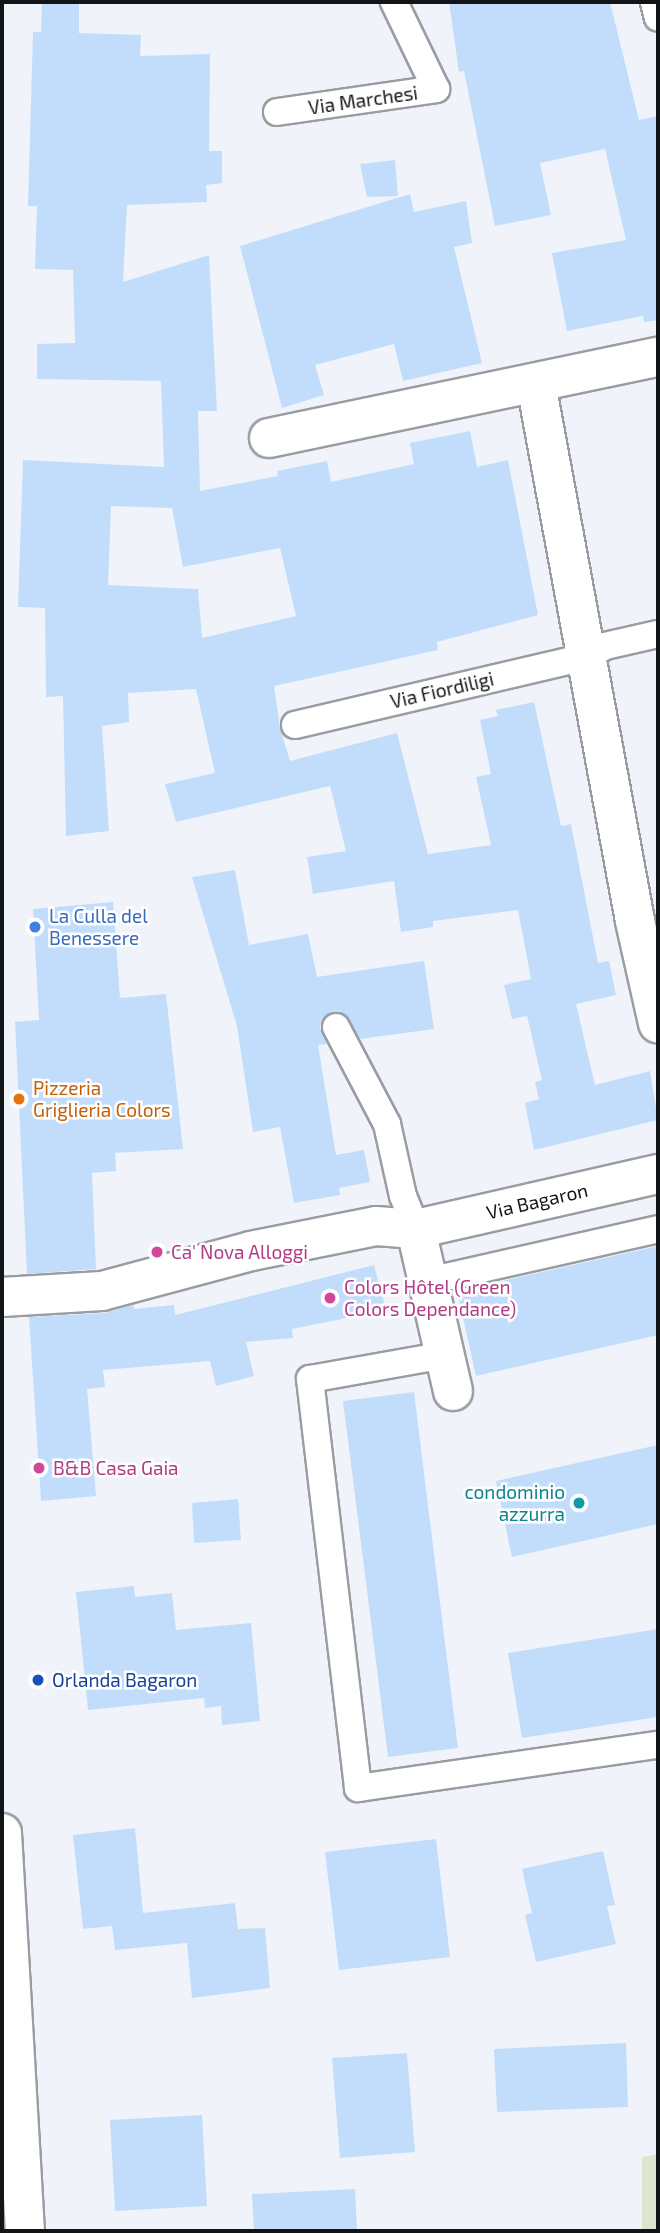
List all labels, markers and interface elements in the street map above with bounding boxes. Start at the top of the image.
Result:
street label: Via Marchesi [307,81,419,119]
street label: Via Fiordiligi [388,667,496,713]
place label: La Culla del Benessere [49,905,148,949]
marker: La Culla del Benessere [27,919,43,935]
place label: Pizzeria Griglieria Colors [33,1077,171,1121]
marker: Pizzeria Griglieria Colors [11,1091,27,1107]
street label: Via Bagaron [484,1178,590,1224]
place label: Ca' Nova Alloggi [171,1241,309,1263]
marker: Ca' Nova Alloggi [149,1244,165,1260]
place label: Colors Hôtel (Green Colors Dependance) [344,1276,516,1320]
marker: Colors Hôtel (Green Colors Dependance) [322,1290,338,1306]
place label: B&B Casa Gaia [53,1457,179,1479]
marker: B&B Casa Gaia [31,1460,47,1476]
place label: condominio azzurra [464,1481,565,1525]
marker: condominio azzurra [571,1495,587,1511]
place label: Orlanda Bagaron [52,1669,197,1691]
marker: Orlanda Bagaron [30,1672,46,1688]

